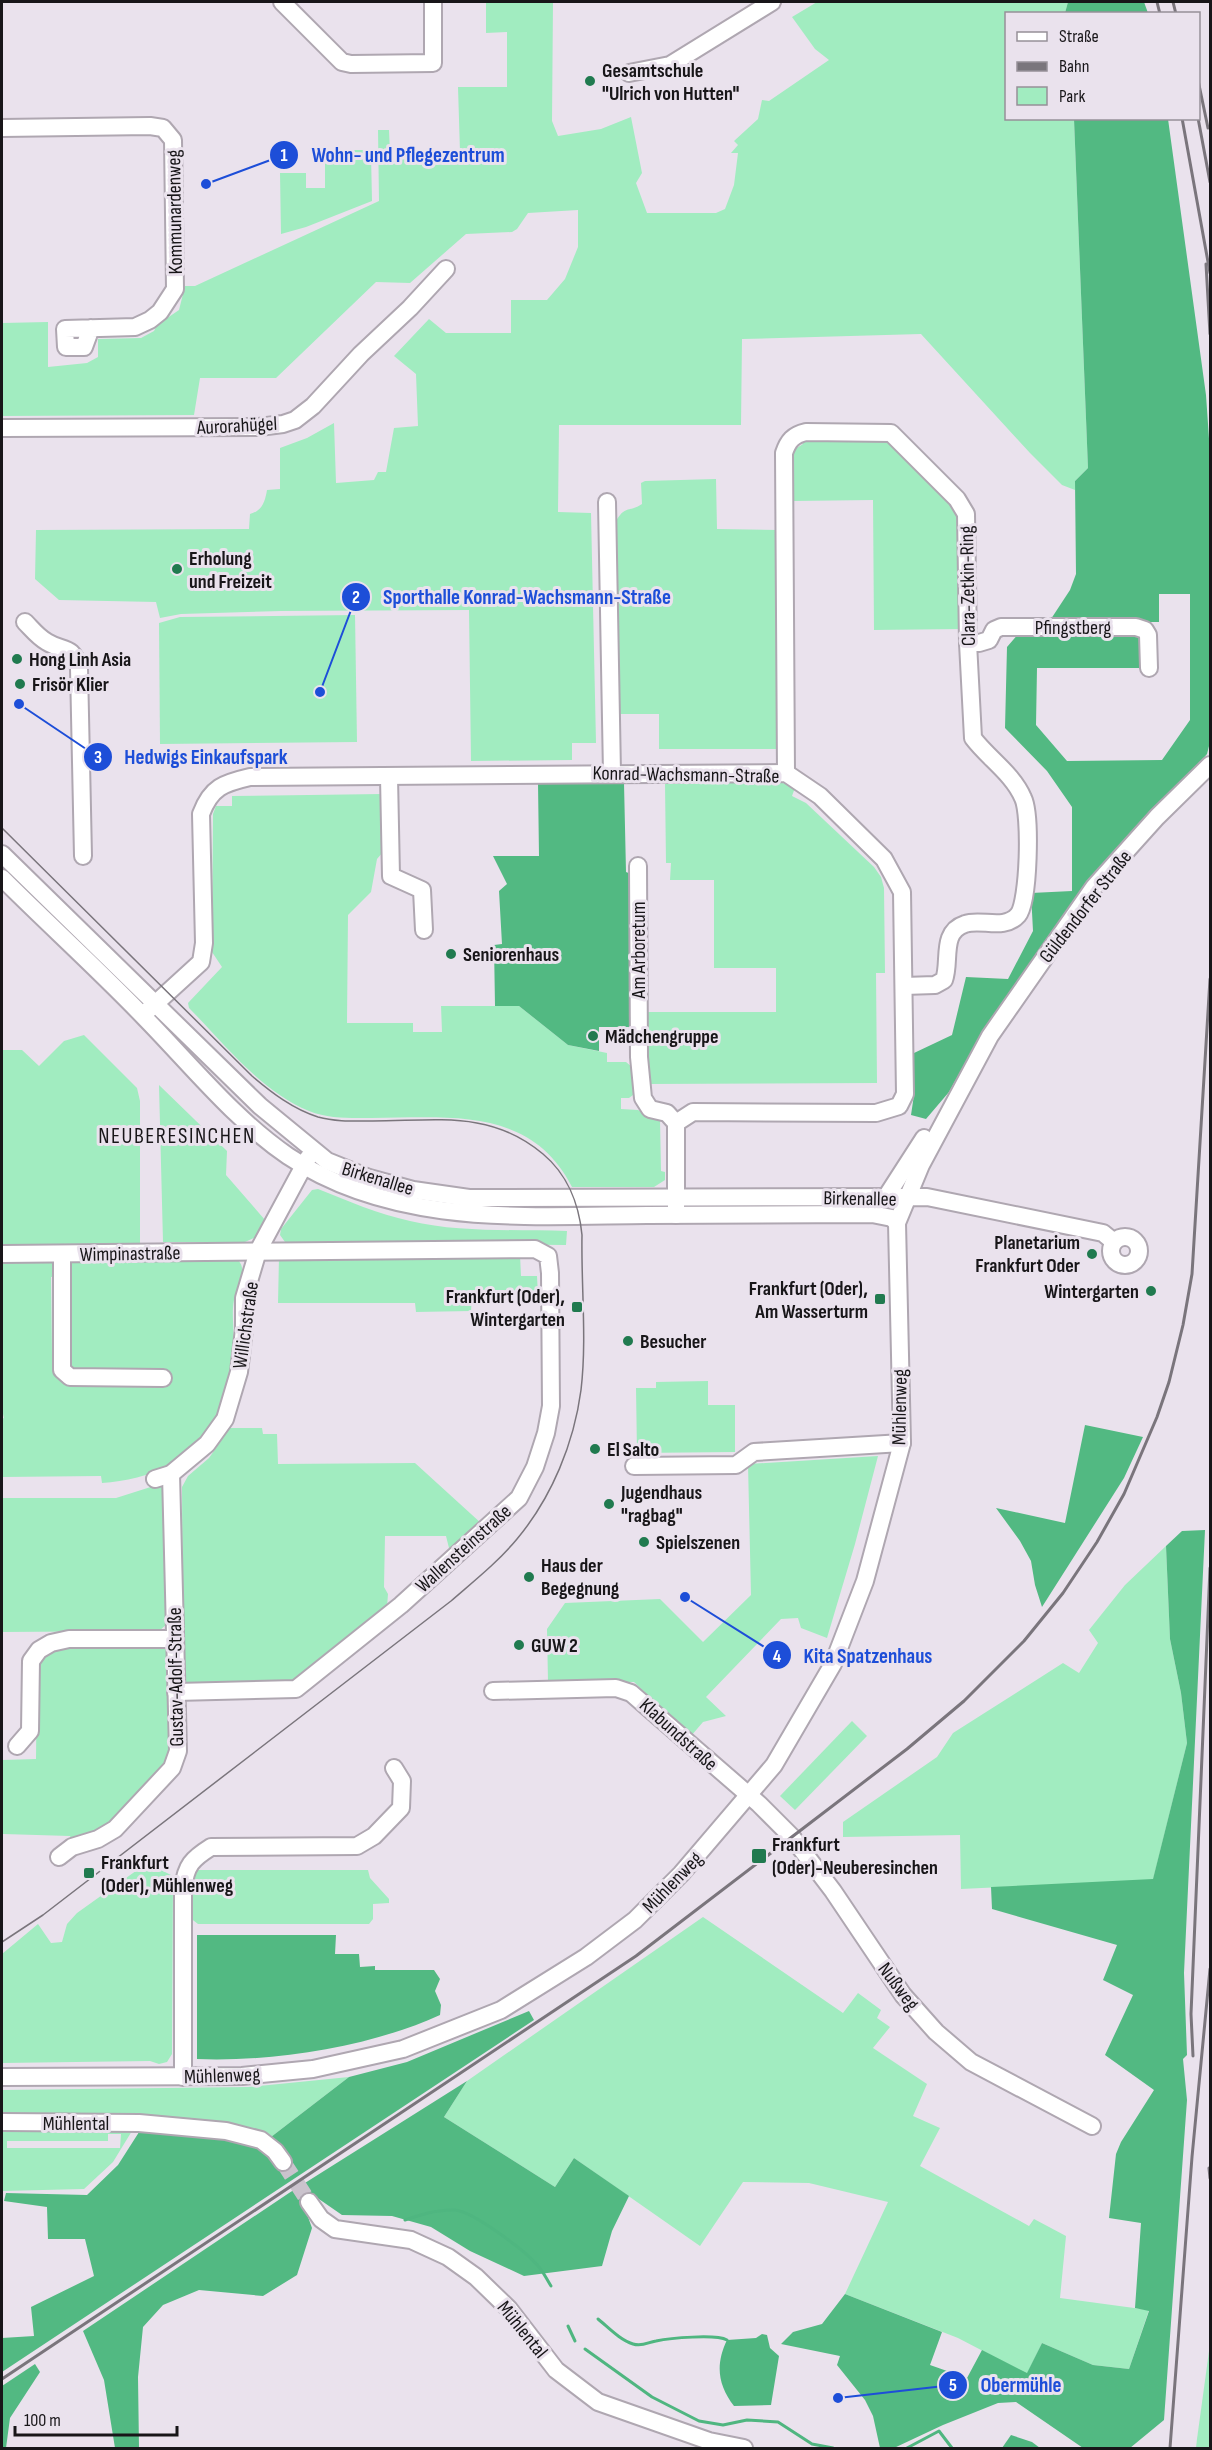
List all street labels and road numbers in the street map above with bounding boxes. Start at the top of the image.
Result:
street label: Kommunardenweg [162,149,188,275]
street label: Aurorahügel [195,412,278,440]
street label: Clara-Zetkin-Ring [955,526,981,646]
street label: Pfingstberg [1035,616,1111,640]
street label: Konrad-Wachsmann-Straße [592,761,780,789]
street label: Güldendorfer Straße [1034,846,1137,968]
street label: Am Arboretum [627,902,651,999]
street label: Birkenallee [339,1157,416,1201]
street label: Birkenallee [823,1186,897,1212]
street label: Wimpinastraße [79,1241,181,1267]
street label: Willichstraße [228,1280,264,1370]
street label: Mühlenweg [887,1369,913,1445]
street label: Wallensteinstraße [411,1500,516,1598]
street label: Gustav-Adolf-Straße [163,1607,189,1747]
street label: Klabundstraße [634,1693,722,1776]
street label: Mühlenweg [638,1847,708,1918]
street label: Nußweg [872,1958,924,2015]
street label: Mühlenweg [183,2063,261,2089]
street label: Mühlental [43,2112,109,2136]
street label: Mühlental [492,2296,553,2363]

